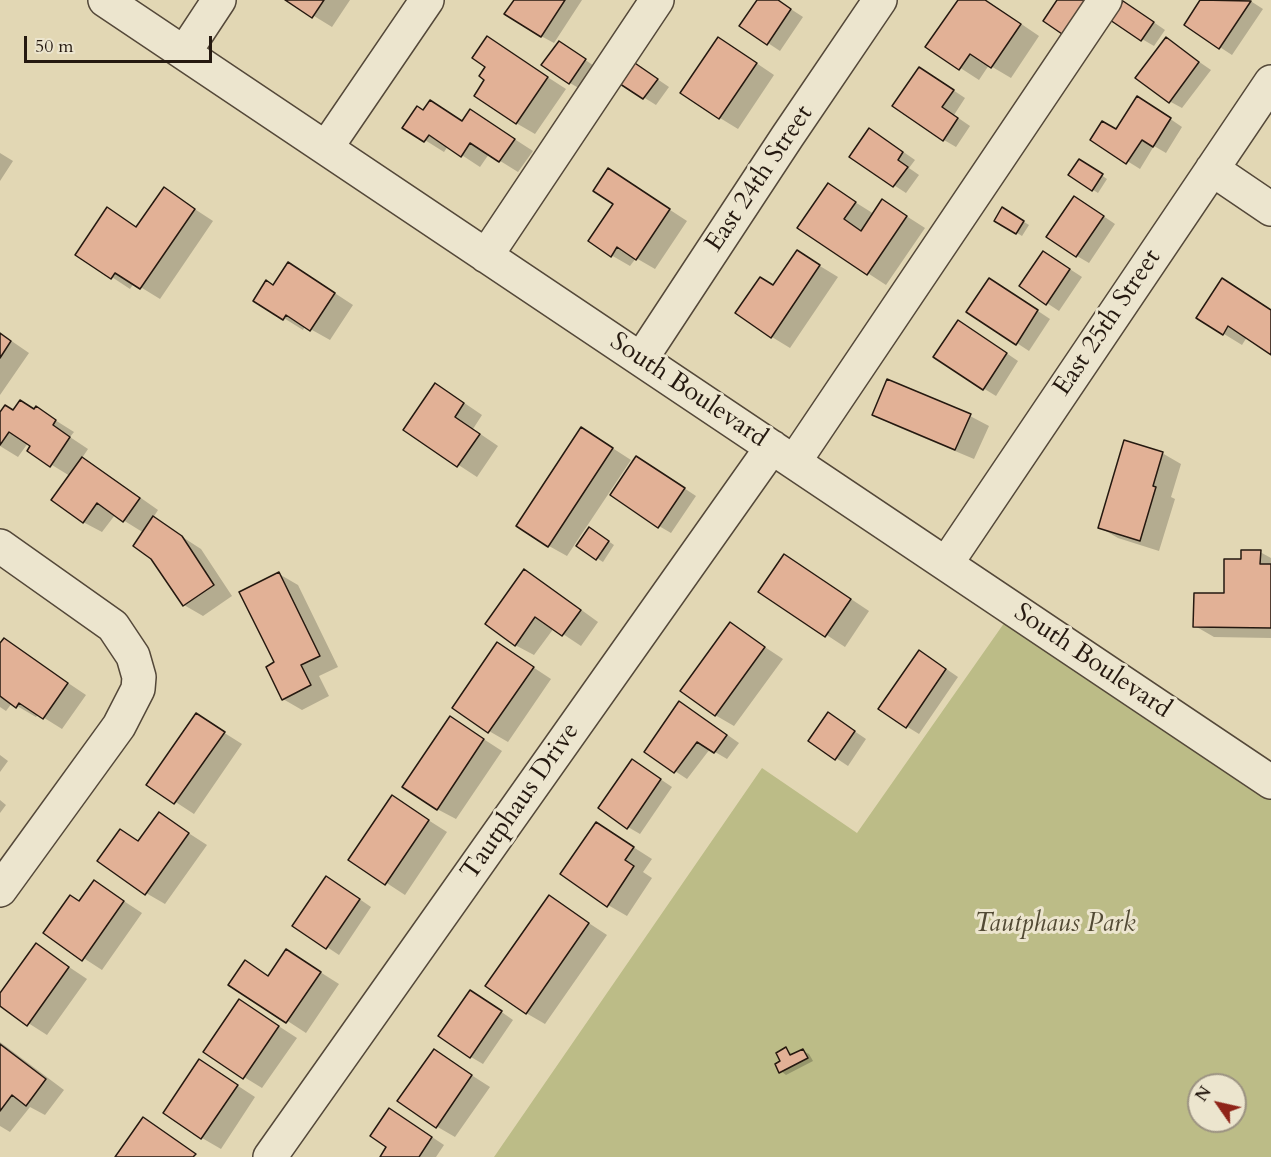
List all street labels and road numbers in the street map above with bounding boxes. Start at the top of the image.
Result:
street label: East 24th Street [700,100,820,258]
street label: East 25th Street [1048,244,1168,402]
street label: South Boulevard [603,327,773,455]
street label: South Boulevard [1007,598,1177,726]
street label: Tautphaus Drive [455,717,587,887]

